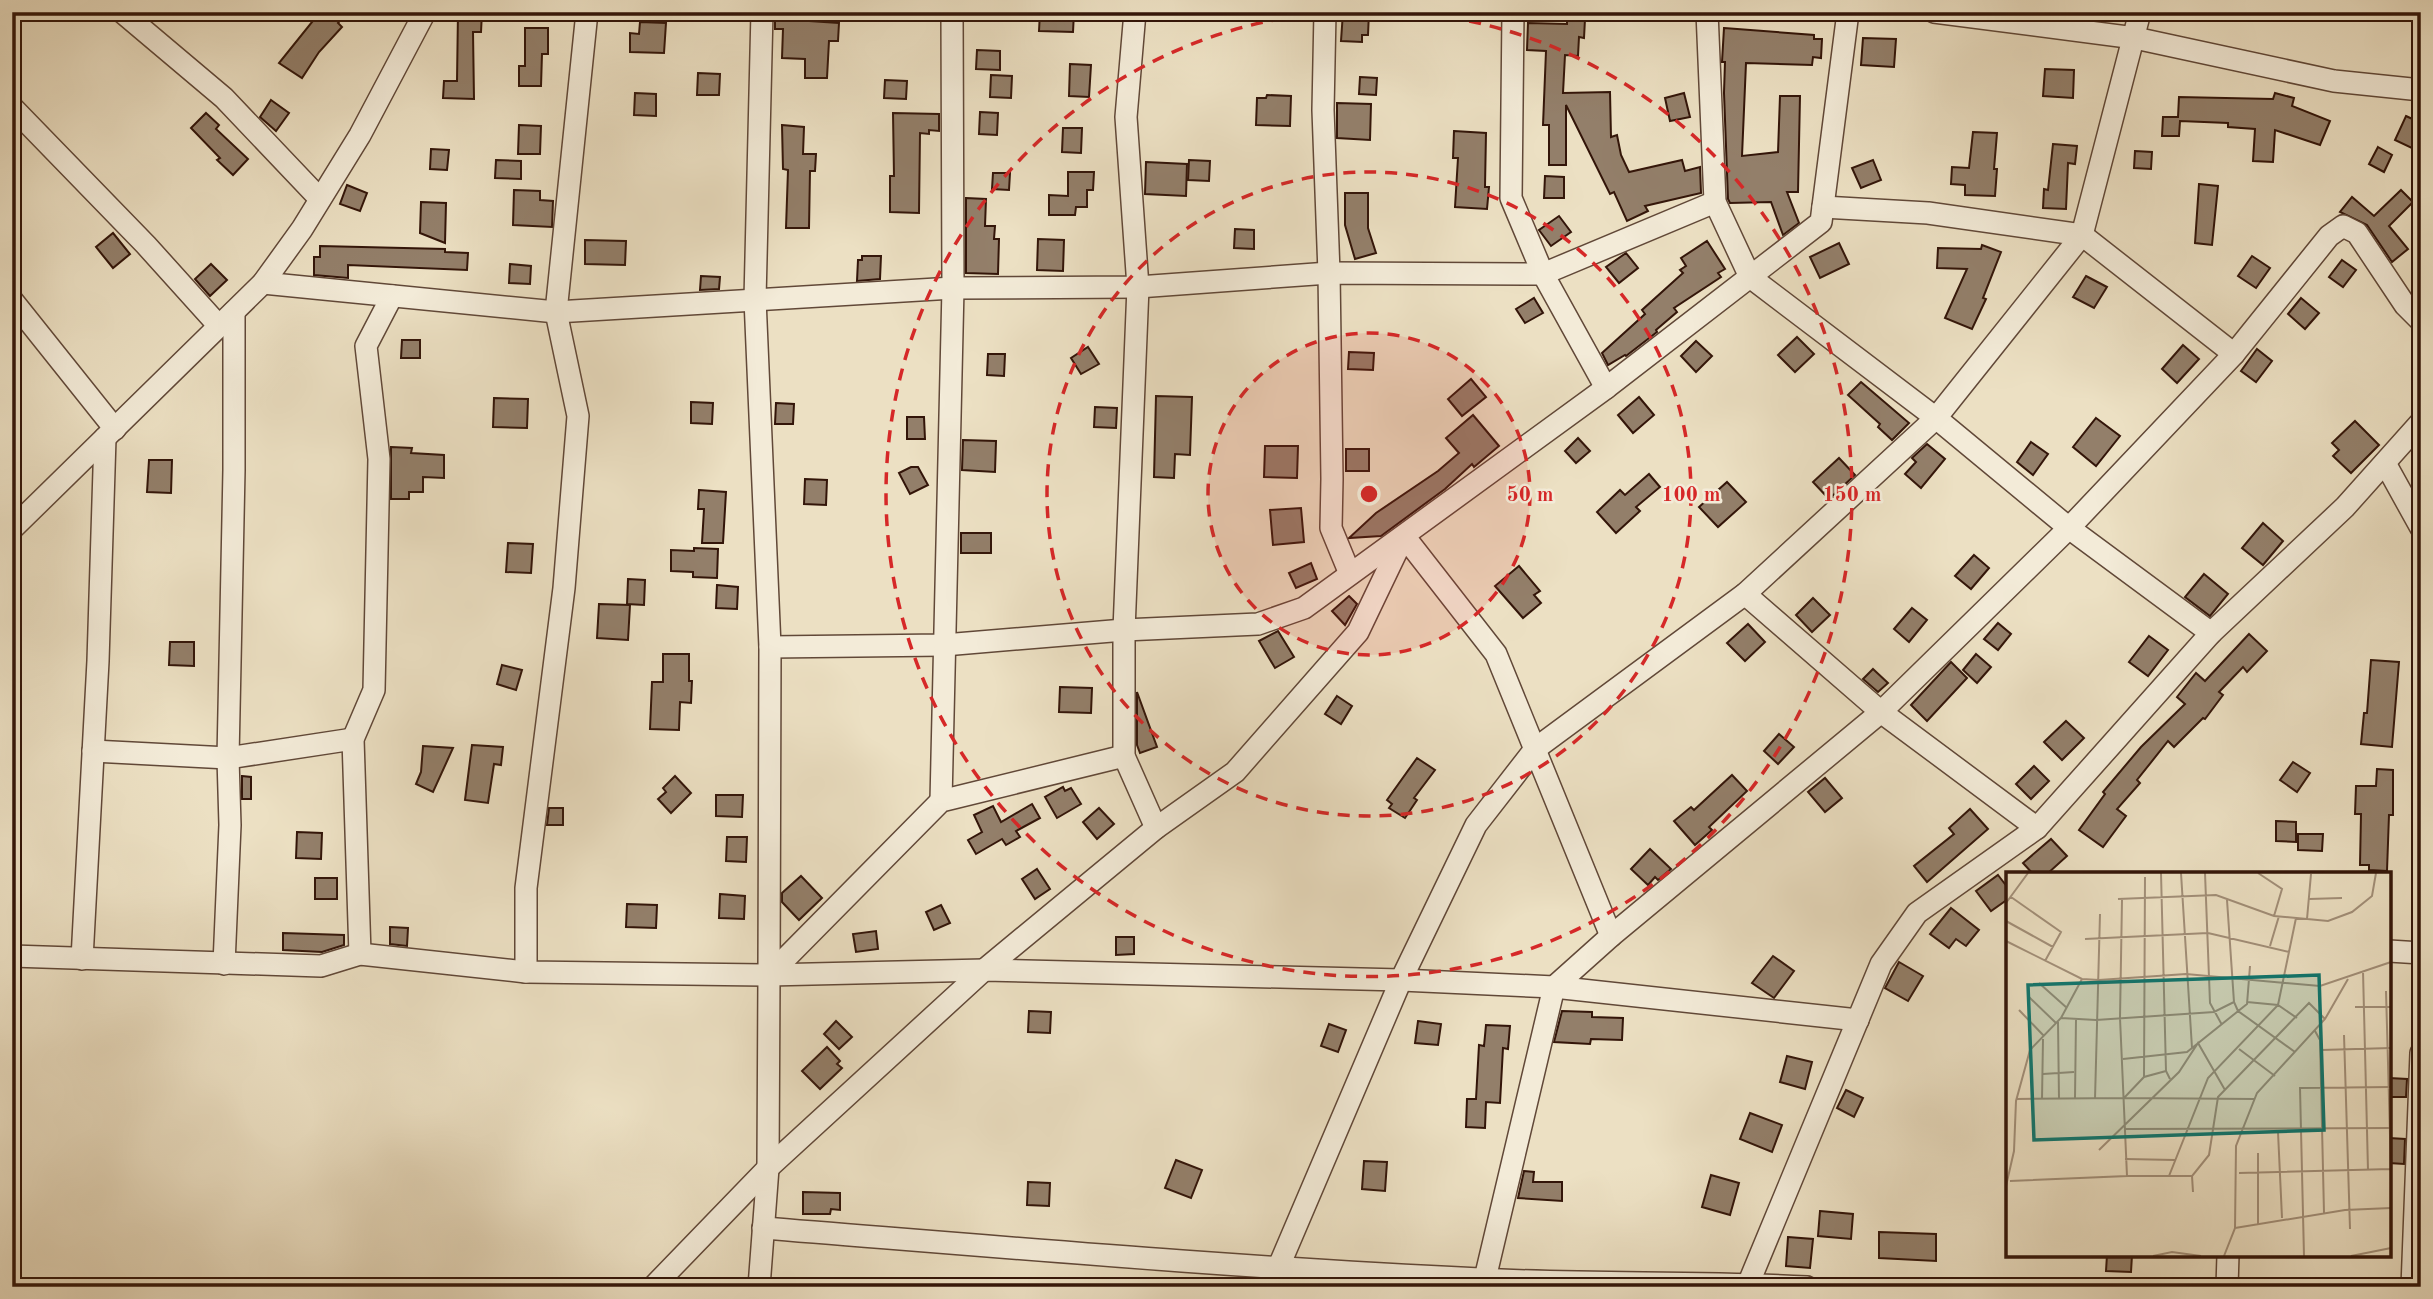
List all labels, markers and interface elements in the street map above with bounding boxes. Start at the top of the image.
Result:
centre of rings [1357,482,1381,506]
text: 50 m [1506,485,1554,506]
text: 100 m [1661,485,1721,506]
text: 150 m [1822,485,1882,506]
inset map [2006,872,2391,1257]

